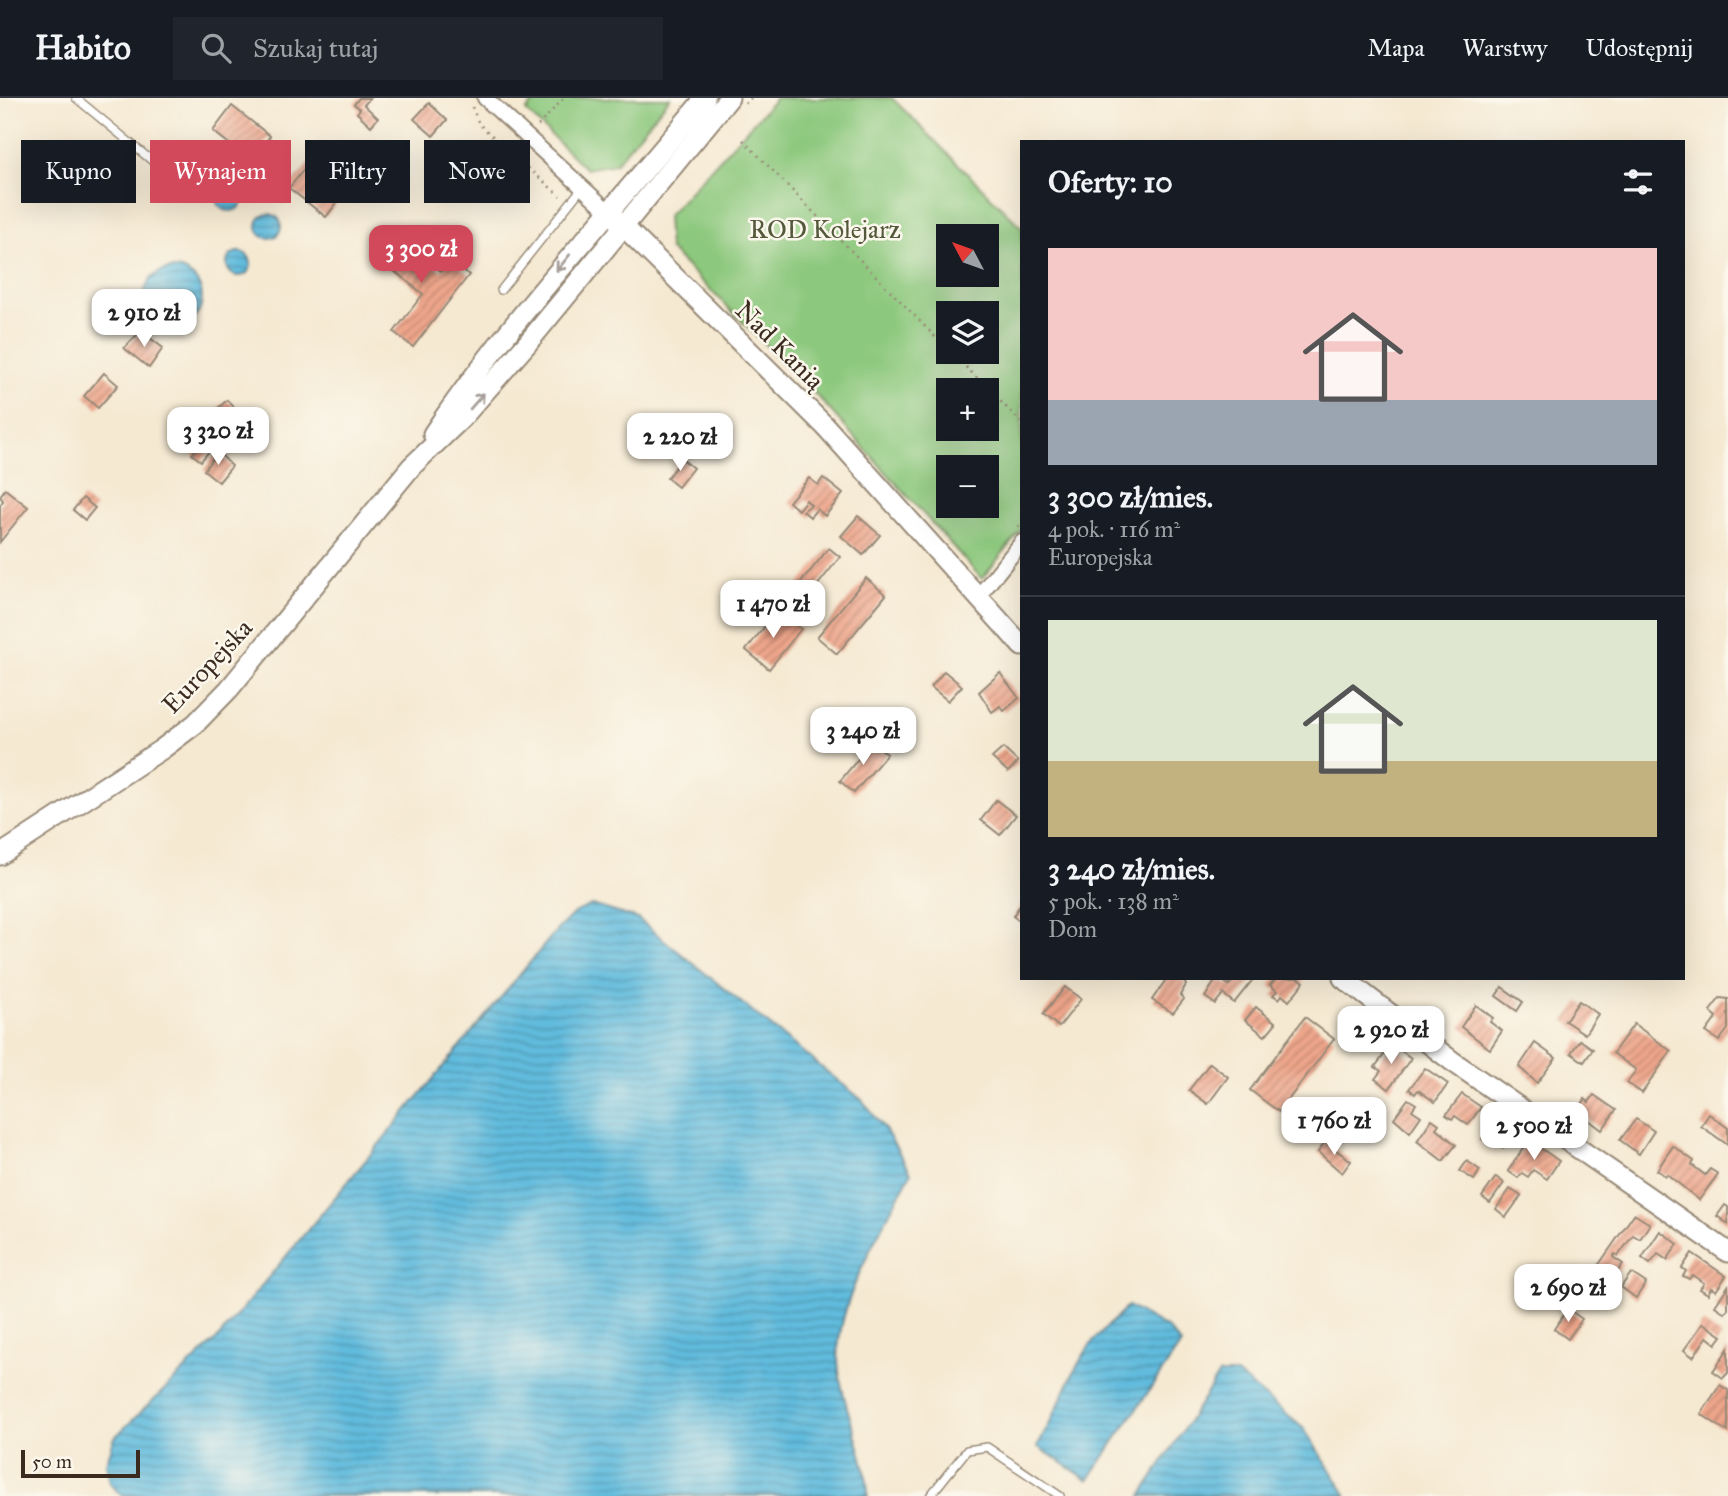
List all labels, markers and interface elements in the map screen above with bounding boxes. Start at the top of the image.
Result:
search box [173,17,663,80]
text: Habito [35,28,131,68]
icon: search [197,29,235,67]
text: Szukaj tutaj [253,32,378,64]
text: Mapa [1368,33,1425,63]
text: Warstwy [1463,33,1548,63]
text: Udostępnij [1586,33,1693,63]
chip: Kupno [21,140,136,203]
chip: Wynajem [150,140,291,203]
chip: Filtry [305,140,410,203]
chip: Nowe [424,140,530,203]
icon: filters [1619,163,1657,201]
text: Oferty: 10 [1048,164,1173,200]
park label: ROD Kolejarz [749,213,901,245]
north arrow [936,224,999,287]
map controls [936,224,999,518]
pin: 3 300 zł [349,226,493,285]
text: 3 300 zł [385,234,457,262]
one-way arrow [556,254,571,272]
pin: 2 910 zł [72,289,216,349]
street label: Nad Kanią [729,294,833,398]
icon: home [1290,294,1416,420]
text: 2 910 zł [108,298,180,326]
button: layers [936,301,999,364]
button: + [936,378,999,441]
one-way arrow [469,392,485,410]
pin: 3 320 zł [146,408,290,467]
pin: 2 220 zł [608,414,752,473]
text: 3 320 zł [183,416,253,444]
text: 2 220 zł [643,422,717,450]
button: − [936,455,999,518]
text: 3 300 zł/mies. [1048,479,1213,515]
text: 4 pok. · 116 m² [1048,515,1180,543]
text: Europejska [1048,543,1152,571]
pin: 1 470 zł [701,580,845,640]
text: 1 470 zł [736,589,810,617]
street label: Europejska [155,612,259,720]
icon: home [1290,666,1416,792]
pin: 3 240 zł [791,708,935,767]
text: 3 240 zł [826,716,900,744]
text: 3 240 zł/mies. [1048,851,1215,887]
text: 5 pok. · 138 m² [1048,887,1179,915]
text: Dom [1048,915,1097,943]
pin: 2 920 zł [1319,1006,1463,1066]
text: 2 920 zł [1353,1015,1429,1043]
pin: 1 760 zł [1262,1098,1406,1157]
pin: 2 500 zł [1462,1102,1606,1162]
text: 1 760 zł [1297,1106,1371,1134]
text: 2 500 zł [1496,1111,1572,1139]
pin: 2 690 zł [1496,1264,1640,1324]
text: 2 690 zł [1530,1273,1606,1301]
scale bar [21,1447,140,1479]
text: 50 m [32,1450,72,1473]

